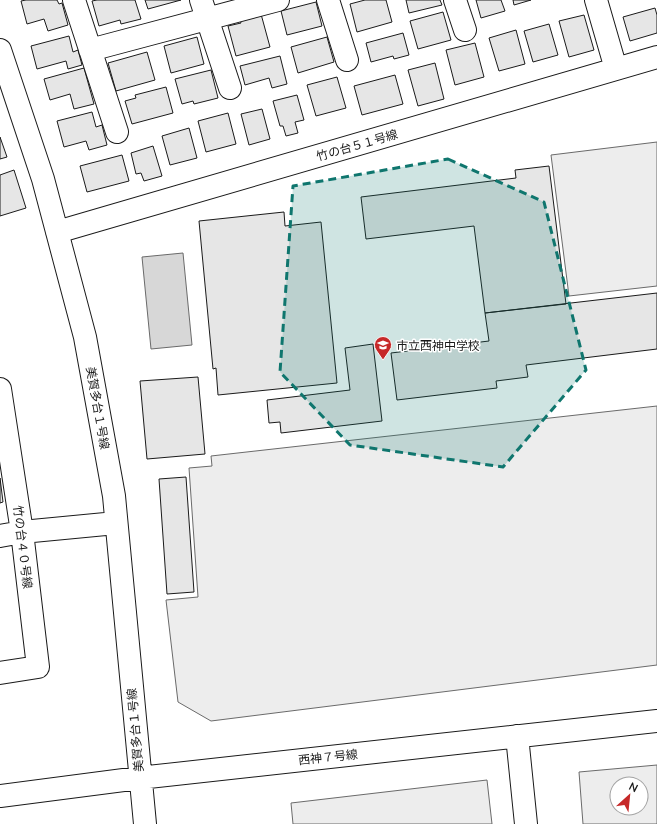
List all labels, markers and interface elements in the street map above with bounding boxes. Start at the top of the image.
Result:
street label: 竹の台５１号線 [315,126,399,164]
school or university icon: 市立西神中学校 [373,335,393,360]
place label: 市立西神中学校 [396,338,480,353]
street label: 美賀多台１号線 [83,365,113,451]
street label: 竹の台４０号線 [10,504,36,590]
street label: 美賀多台１号線 [124,687,146,773]
street label: 西神７号線 [297,746,359,768]
north arrow [609,776,649,816]
text: N [627,779,640,795]

